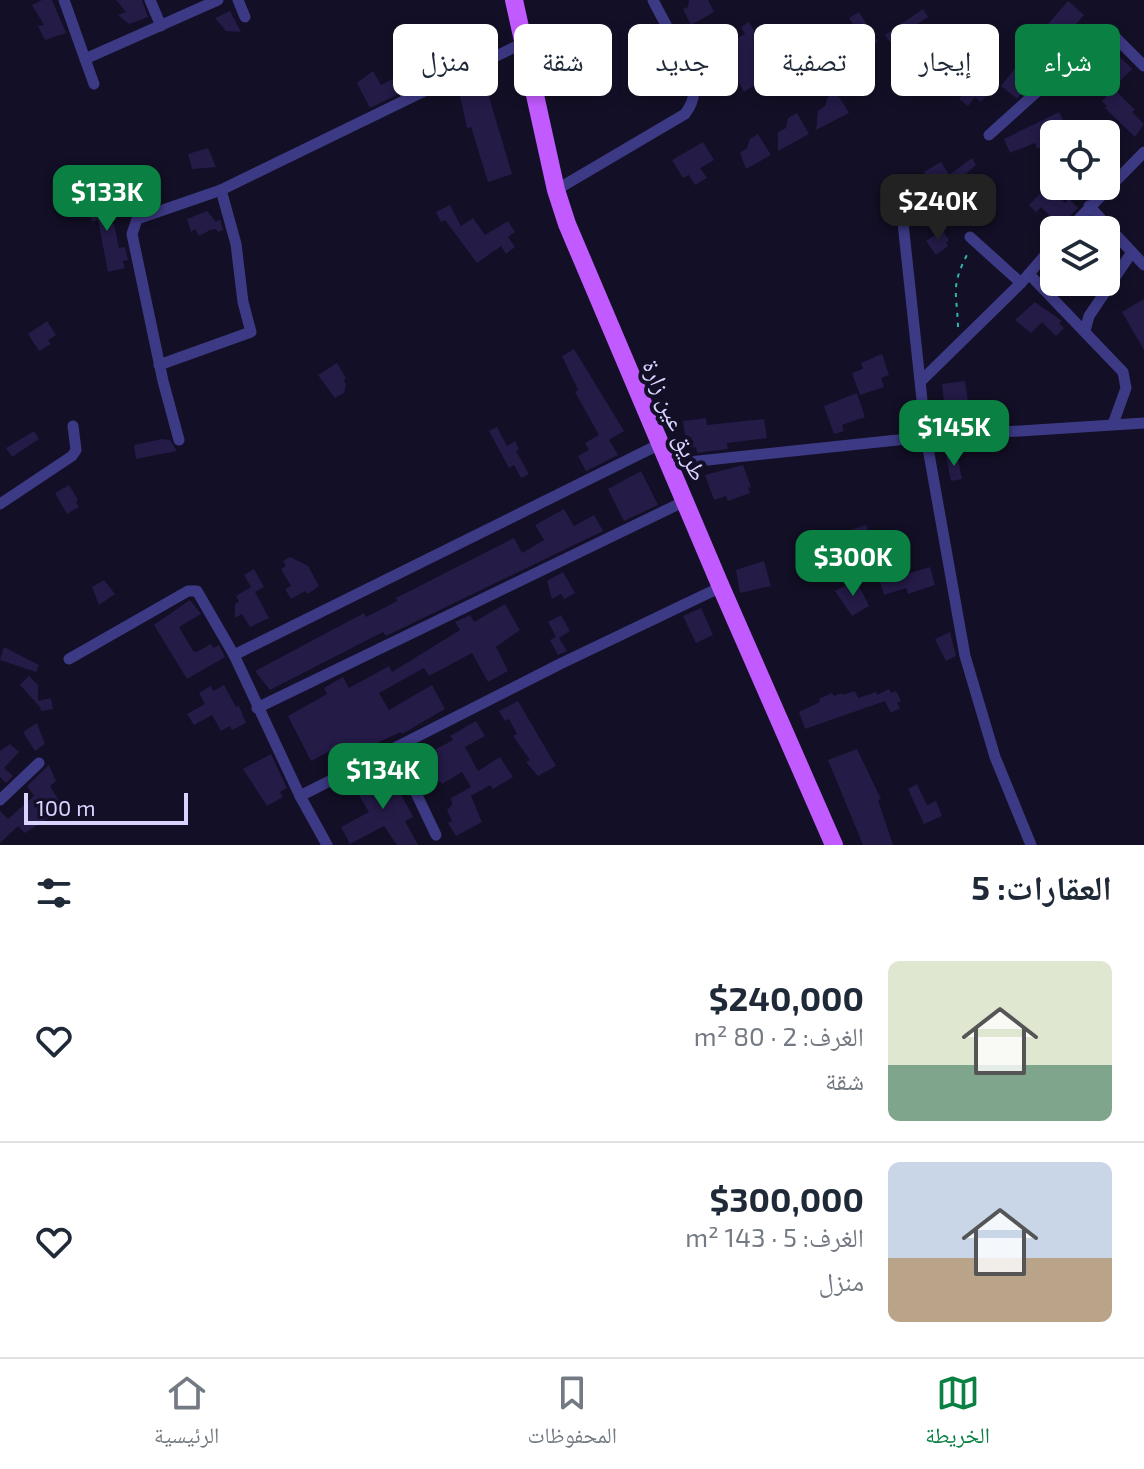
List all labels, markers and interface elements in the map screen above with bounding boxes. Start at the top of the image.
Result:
chip: منزل [393,24,498,96]
chip: شقة [514,24,612,96]
chip: جديد [628,24,738,96]
chip: تصفية [754,24,875,96]
chip: إيجار [891,24,999,96]
chip: شراء [1015,24,1120,96]
map controls [1040,120,1120,296]
button: locate [1040,120,1120,200]
pin: $133K [51,165,163,233]
pin: $240K [882,174,994,242]
text: $133K [71,175,143,206]
text: $240K [898,184,978,215]
button: layers [1040,216,1120,296]
street label: طريق عين زارة [637,355,714,485]
pin: $145K [898,400,1010,468]
text: $145K [917,410,991,441]
pin: $300K [797,530,909,598]
text: $300K [813,540,893,571]
pin: $134K [327,743,439,811]
text: $134K [346,753,420,784]
scale bar [24,789,188,825]
text: 100 m [36,794,95,820]
text: العقارات: 5 [971,866,1112,907]
icon: filters [32,871,76,915]
text: $240,000 [709,977,864,1018]
icon: home [952,993,1048,1089]
icon: heart [32,1019,76,1063]
text: الغرف: 2 · 80 m² [694,1020,864,1051]
text: شقة [825,1064,864,1095]
text: $300,000 [710,1178,864,1219]
icon: home [952,1194,1048,1290]
icon: heart [32,1220,76,1264]
text: الغرف: 5 · 143 m² [685,1221,864,1252]
text: منزل [819,1265,864,1296]
tab: الرئيسية [154,1371,219,1457]
tab: المحفوظات [527,1371,617,1457]
tab: الخريطة [925,1371,990,1457]

